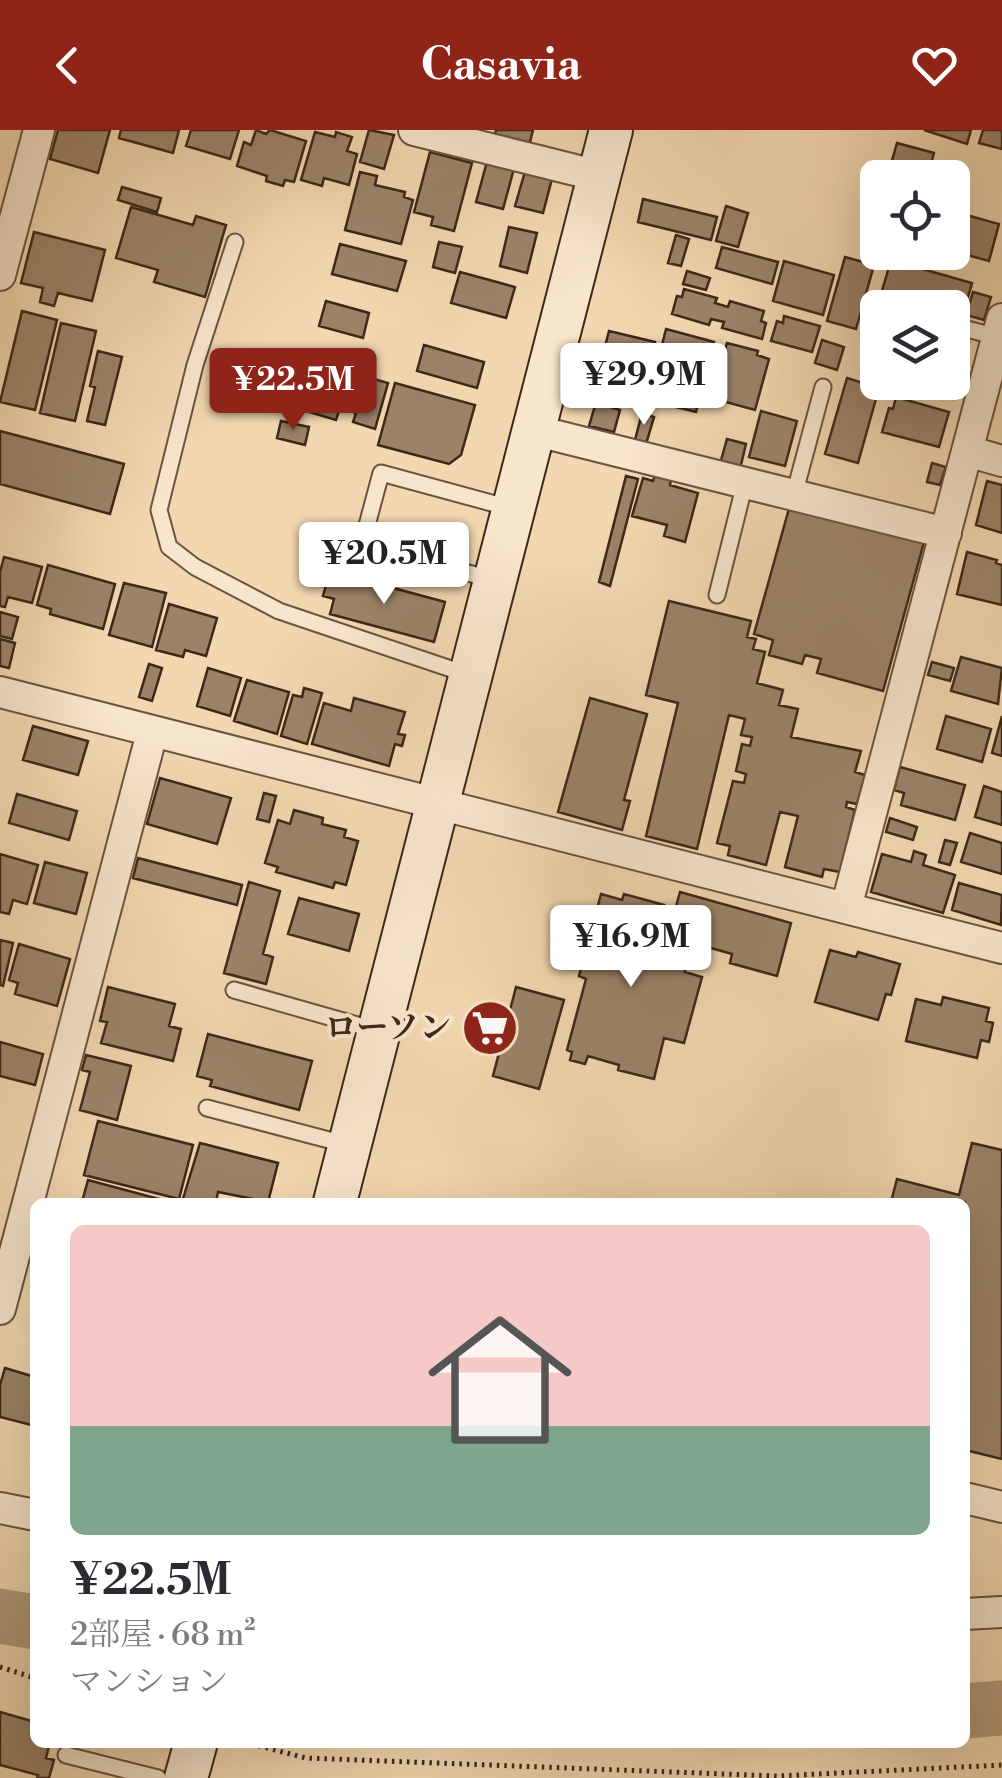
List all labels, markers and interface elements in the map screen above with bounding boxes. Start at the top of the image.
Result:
text: Casavia [421,37,581,94]
icon: back [40,38,95,93]
icon: heart [907,38,962,93]
map controls [860,160,970,400]
button: locate [860,160,970,270]
button: layers [860,290,970,400]
pin: ¥29.9M [563,343,725,428]
pin: ¥22.5M [212,348,374,433]
text: ¥29.9M [582,355,706,395]
text: ¥22.5M [232,360,354,400]
pin: ¥20.5M [303,522,465,607]
text: ¥20.5M [321,534,447,574]
pin: ¥16.9M [550,905,712,990]
text: ¥16.9M [572,917,690,957]
supermarket icon: ローソン [460,998,520,1058]
place label: ローソン [324,1008,451,1048]
icon: home [410,1290,590,1470]
text: ¥22.5M [70,1555,231,1608]
text: 2部屋 · 68 m² [70,1615,256,1655]
text: マンション [70,1662,229,1702]

